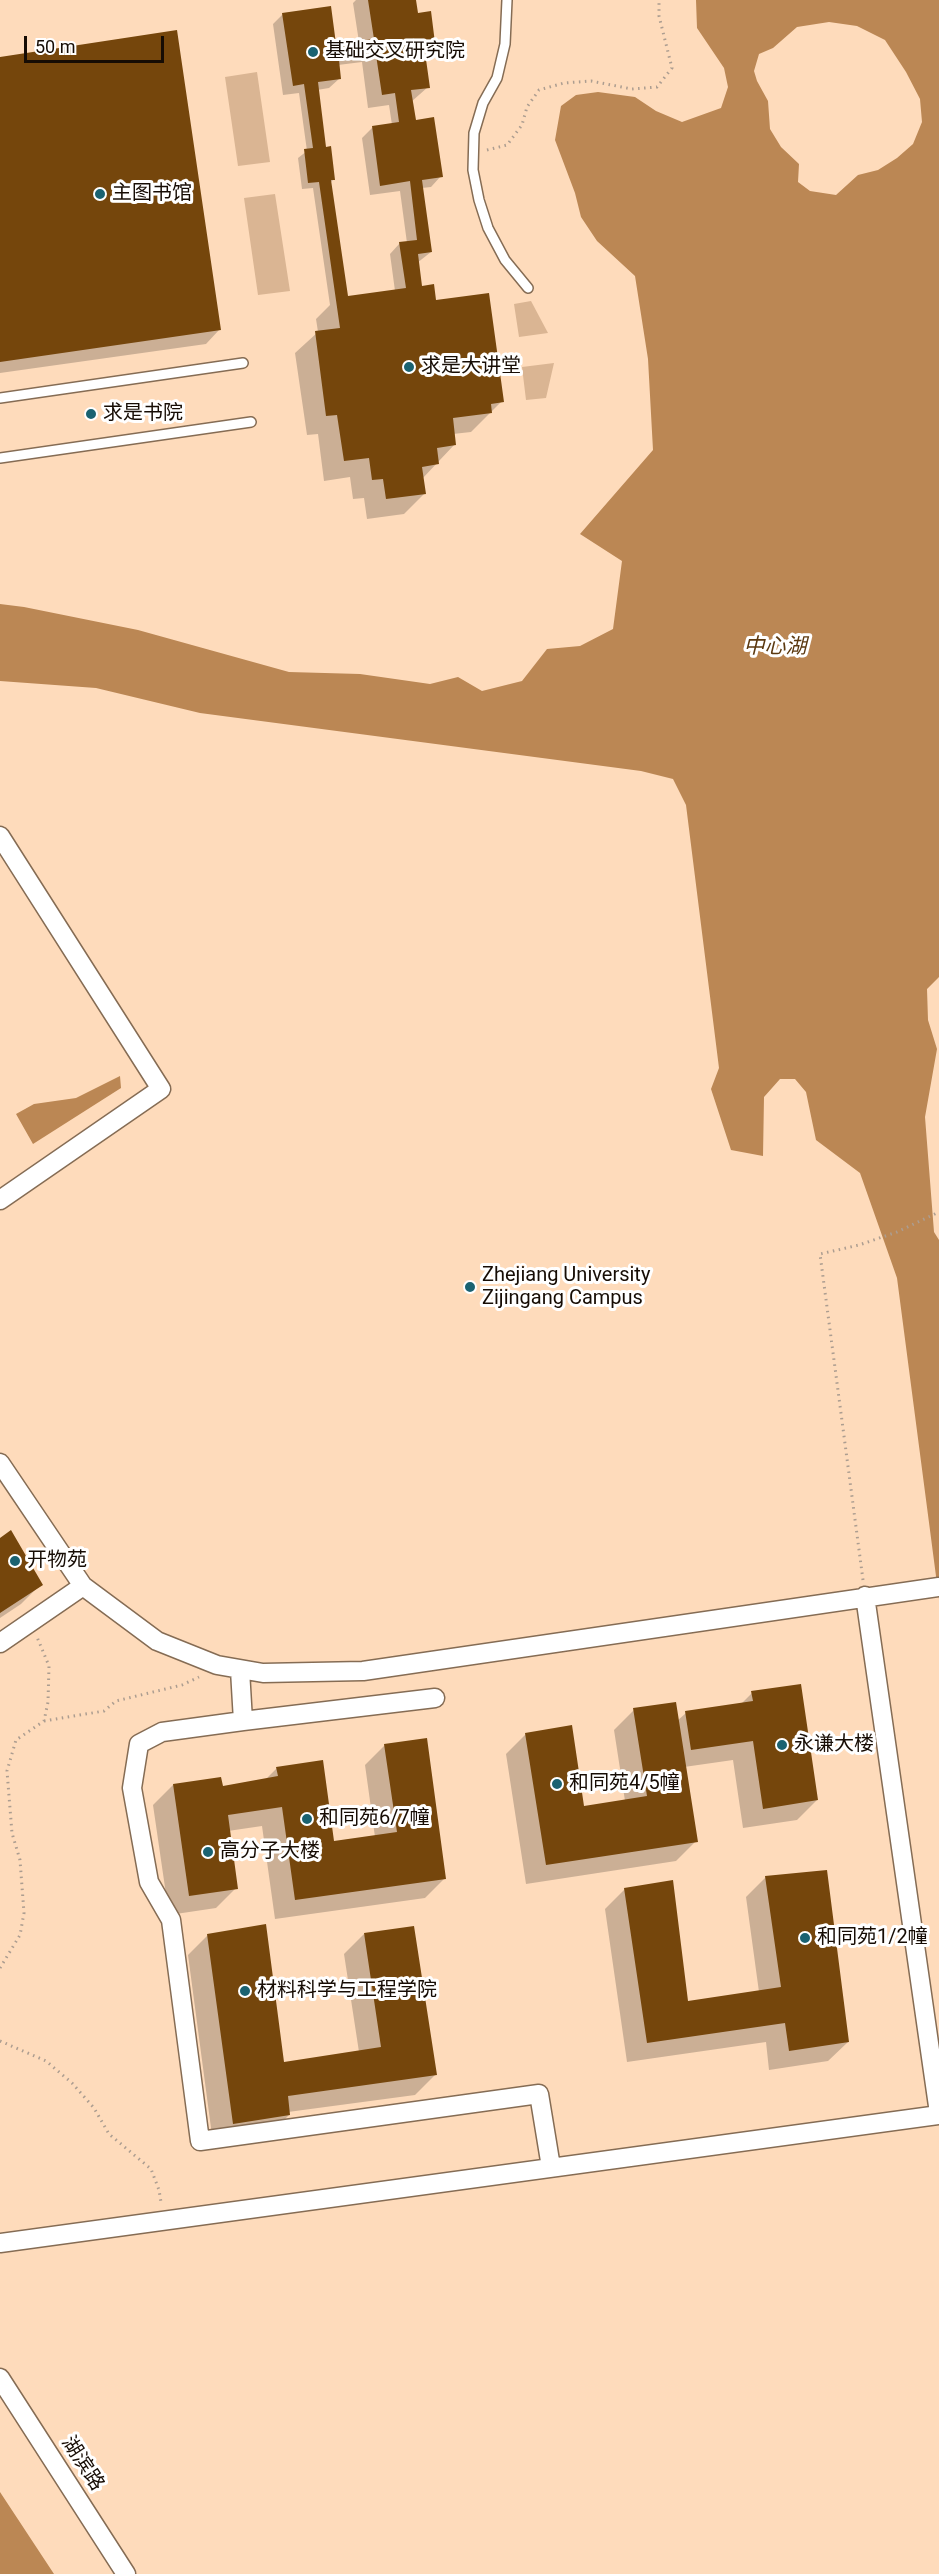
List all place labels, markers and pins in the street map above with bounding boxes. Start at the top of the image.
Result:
place label: 基础交叉研究院 [325,40,465,64]
marker: 基础交叉研究院 [306,45,320,59]
place label: 主图书馆 [112,182,192,206]
marker: 主图书馆 [93,187,107,201]
place label: 求是大讲堂 [421,355,521,379]
marker: 求是大讲堂 [402,360,416,374]
place label: 求是书院 [103,402,183,426]
marker: 求是书院 [84,407,98,421]
place label: Zhejiang University Zijingang Campus [482,1264,650,1311]
marker: Zhejiang University Zijingang Campus [463,1280,477,1294]
place label: 开物苑 [27,1549,87,1573]
marker: 开物苑 [8,1554,22,1568]
place label: 永谦大楼 [794,1733,874,1757]
marker: 永谦大楼 [775,1738,789,1752]
place label: 和同苑4/5幢 [569,1772,680,1796]
marker: 和同苑4/5幢 [550,1777,564,1791]
place label: 和同苑6/7幢 [319,1807,430,1831]
marker: 和同苑6/7幢 [300,1812,314,1826]
place label: 高分子大楼 [220,1840,320,1864]
marker: 高分子大楼 [201,1845,215,1859]
place label: 和同苑1/2幢 [817,1926,928,1950]
marker: 和同苑1/2幢 [798,1931,812,1945]
place label: 材料科学与工程学院 [257,1979,437,2003]
marker: 材料科学与工程学院 [238,1984,252,1998]

